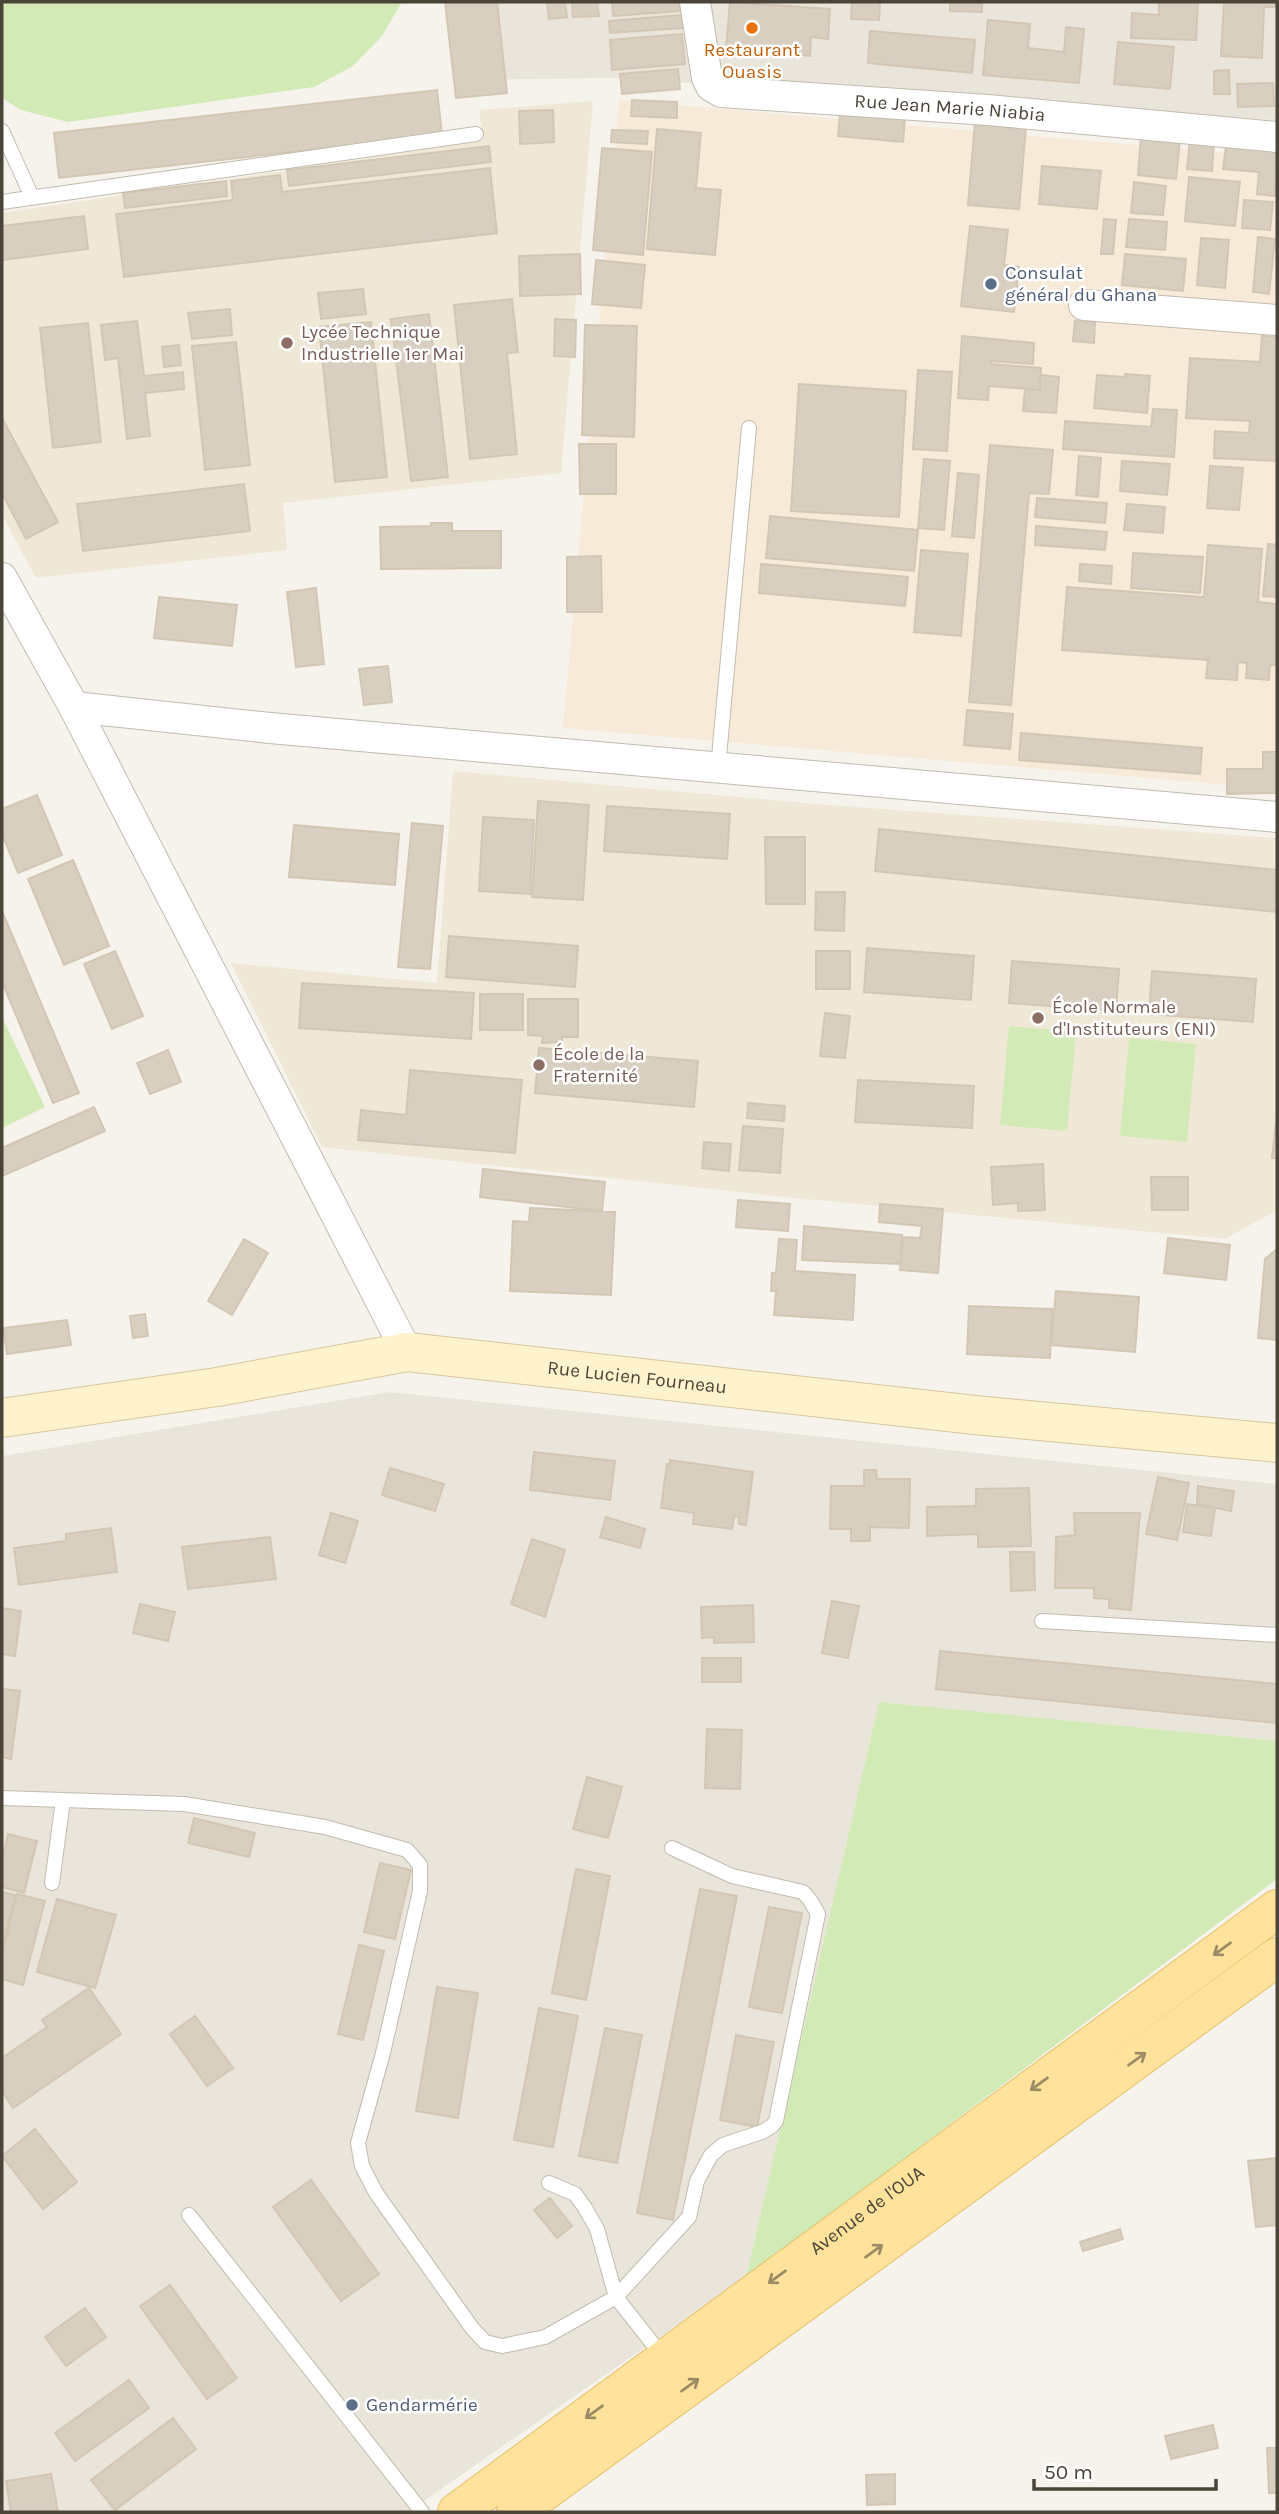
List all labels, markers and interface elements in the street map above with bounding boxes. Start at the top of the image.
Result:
marker: Restaurant Ouasis [744,20,760,36]
place label: Restaurant Ouasis [704,39,800,83]
street label: Rue Jean Marie Niabia [854,90,1046,126]
place label: Consulat général du Ghana [1005,262,1157,306]
marker: Consulat général du Ghana [983,276,999,292]
place label: Lycée Technique Industrielle 1er Mai [301,321,465,365]
marker: Lycée Technique Industrielle 1er Mai [279,335,295,351]
place label: École Normale d'Instituteurs (ENI) [1052,995,1216,1040]
marker: École Normale d'Instituteurs (ENI) [1030,1010,1046,1026]
place label: École de la Fraternité [553,1042,645,1087]
marker: École de la Fraternité [531,1057,547,1073]
street label: Rue Lucien Fourneau [546,1357,728,1398]
one-way arrow [1213,1942,1232,1956]
one-way arrow [1127,2052,1145,2067]
one-way arrow [1030,2077,1049,2091]
street label: Avenue de l'OUA [806,2161,928,2260]
one-way arrow [864,2244,883,2259]
one-way arrow [768,2270,787,2284]
one-way arrow [680,2378,699,2393]
place label: Gendarmérie [366,2394,478,2416]
marker: Gendarmérie [344,2397,360,2413]
one-way arrow [585,2405,604,2419]
scale bar [1034,2448,1216,2492]
text: 50 m [1044,2460,1093,2484]

